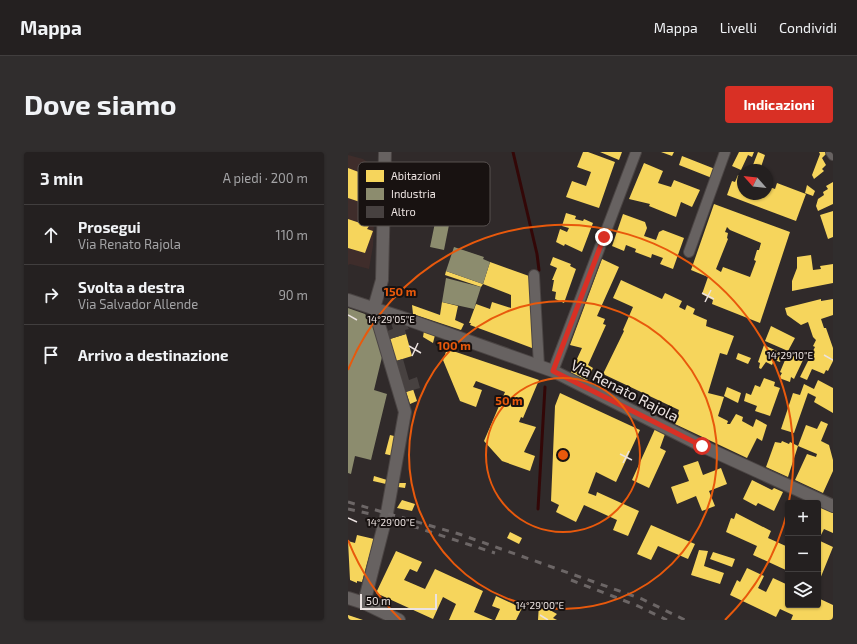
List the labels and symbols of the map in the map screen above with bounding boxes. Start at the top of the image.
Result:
legend [358,162,490,226]
north arrow [737,164,773,200]
text: Abitazioni [391,169,441,182]
text: Industria [391,187,436,200]
text: Altro [391,205,416,218]
route end [595,228,613,246]
text: 150 m [384,284,416,298]
text: 14°29'05"E [367,313,415,325]
text: 100 m [437,338,471,352]
text: 14°29'10"E [767,349,814,361]
street label: Via Renato Rajola [568,355,682,426]
text: 50 m [495,393,523,407]
route start [693,437,711,455]
centre of rings [556,448,570,462]
text: 14°29'00"E [367,516,416,528]
scale bar [360,592,437,611]
text: 14°29'00"E [516,599,565,611]

